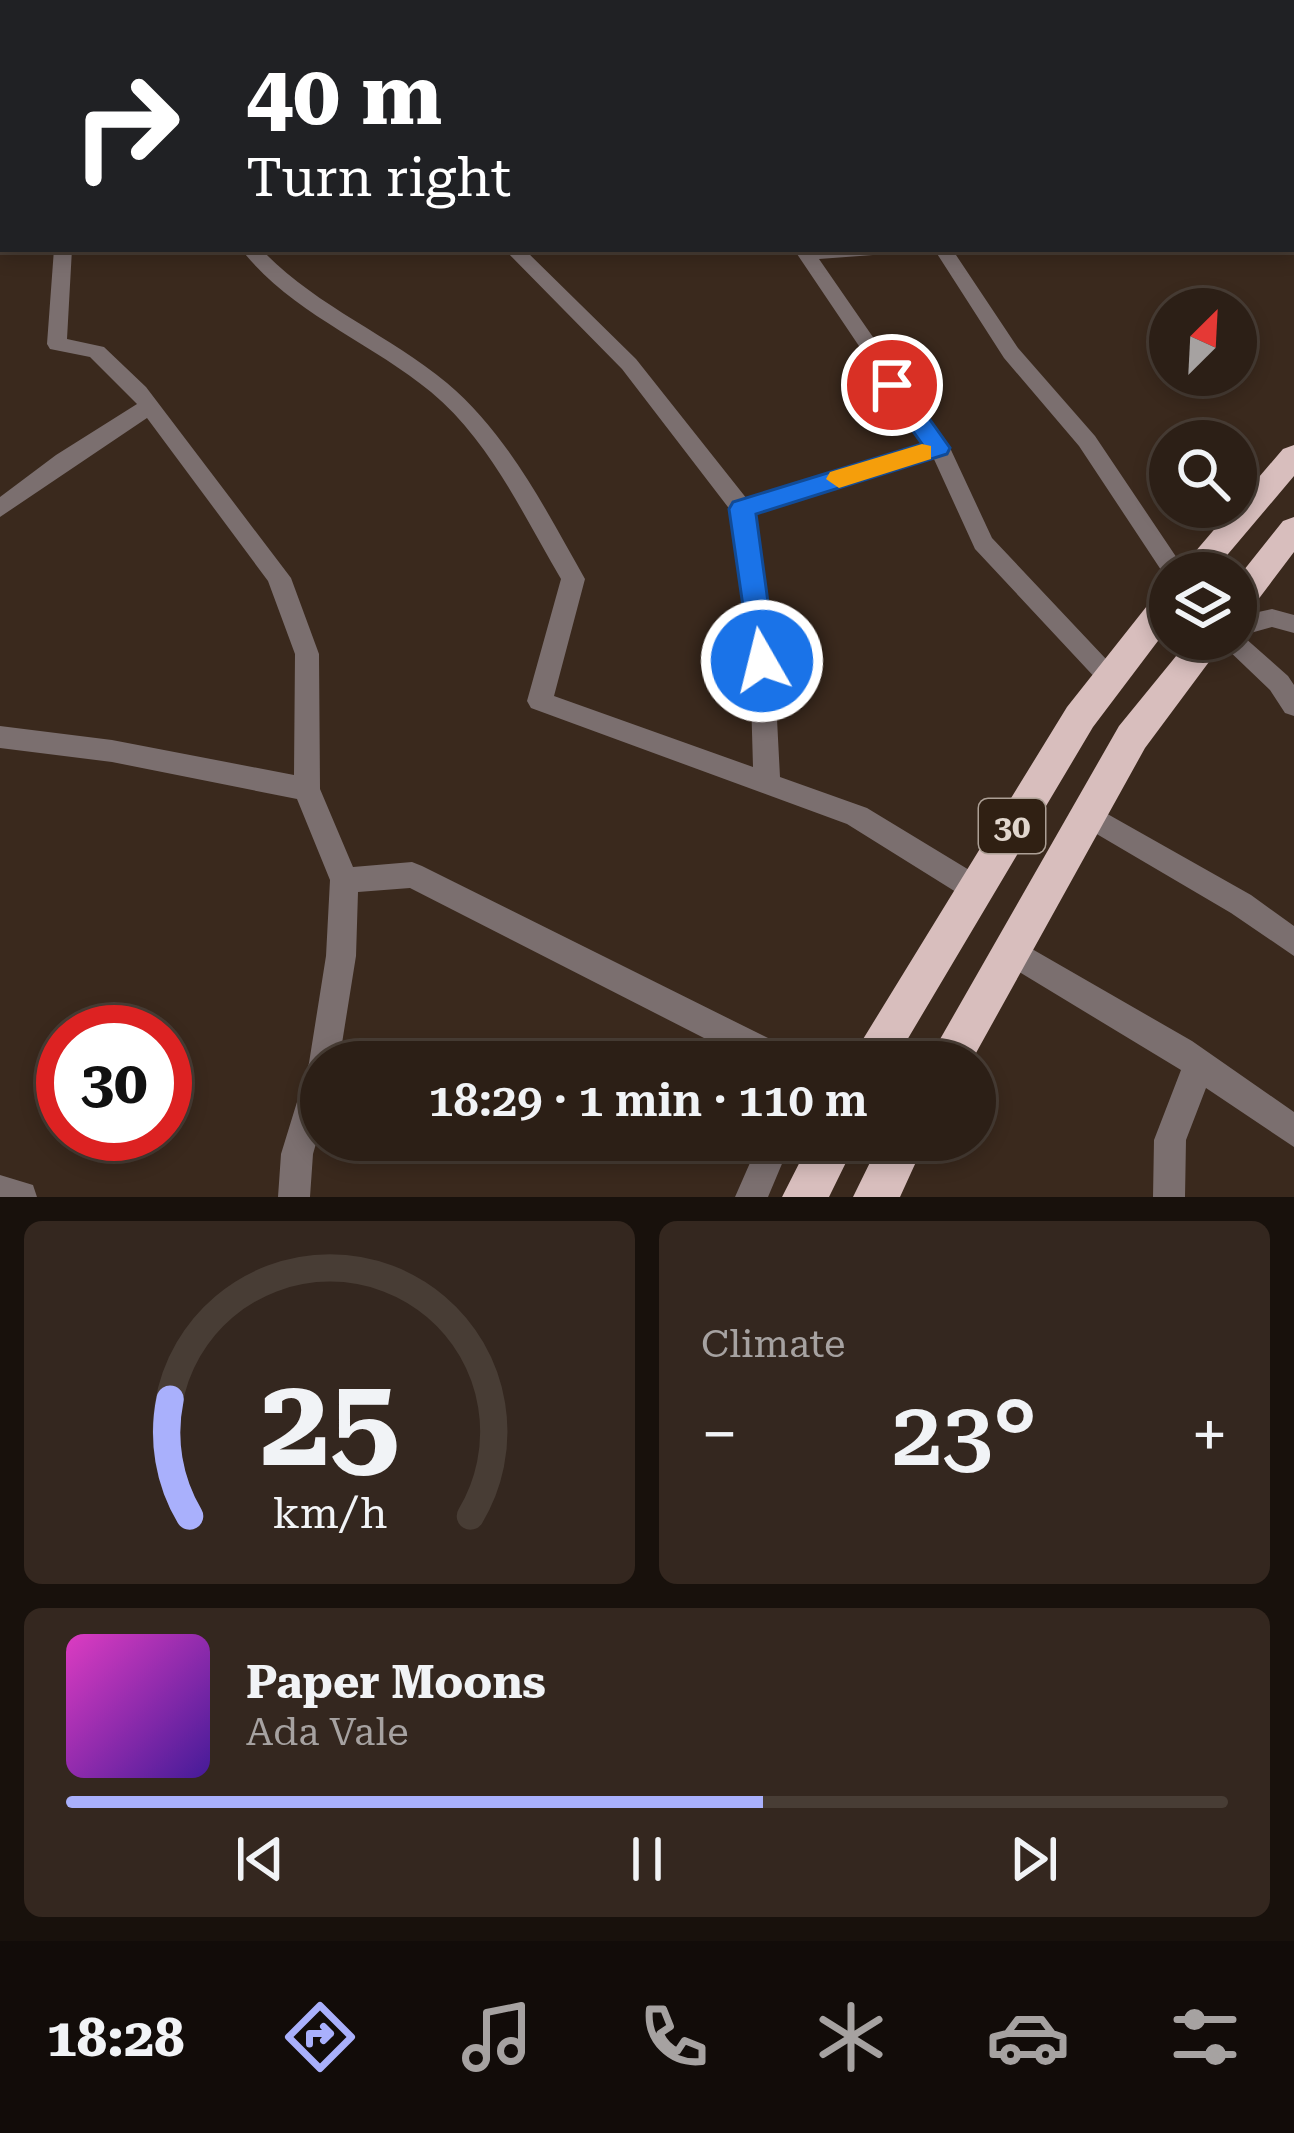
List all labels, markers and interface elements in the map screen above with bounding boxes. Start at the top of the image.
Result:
text: 40 m [246,46,442,144]
icon: right [48,48,204,204]
text: Turn right [246,146,511,209]
north arrow [1149,288,1257,396]
map controls [1149,288,1257,660]
pin [841,334,943,436]
icon: arrive [859,352,925,418]
button: search [1149,420,1257,528]
button: layers [1149,552,1257,660]
position arrow [699,598,825,724]
road number: 30 [979,799,1045,853]
speed limit sign: 30 [36,1005,192,1161]
text: 18:29 · 1 min · 110 m [428,1074,868,1127]
text: Climate [701,1321,845,1367]
text: 25 [260,1349,399,1495]
text: 23° [892,1382,1037,1487]
text: − [701,1396,738,1473]
text: + [1191,1396,1228,1473]
text: km/h [272,1487,387,1537]
text: Paper Moons [246,1656,546,1709]
text: Ada Vale [246,1709,409,1755]
icon: previous [227,1826,293,1892]
icon: pause [614,1826,680,1892]
icon: next [1001,1826,1067,1892]
icon: directions [278,1995,362,2079]
icon: music [455,1995,539,2079]
icon: phone [632,1995,716,2079]
icon: climate [809,1995,893,2079]
icon: car [986,1995,1070,2079]
icon: filters [1163,1995,1247,2079]
text: 18:28 [47,2006,184,2069]

